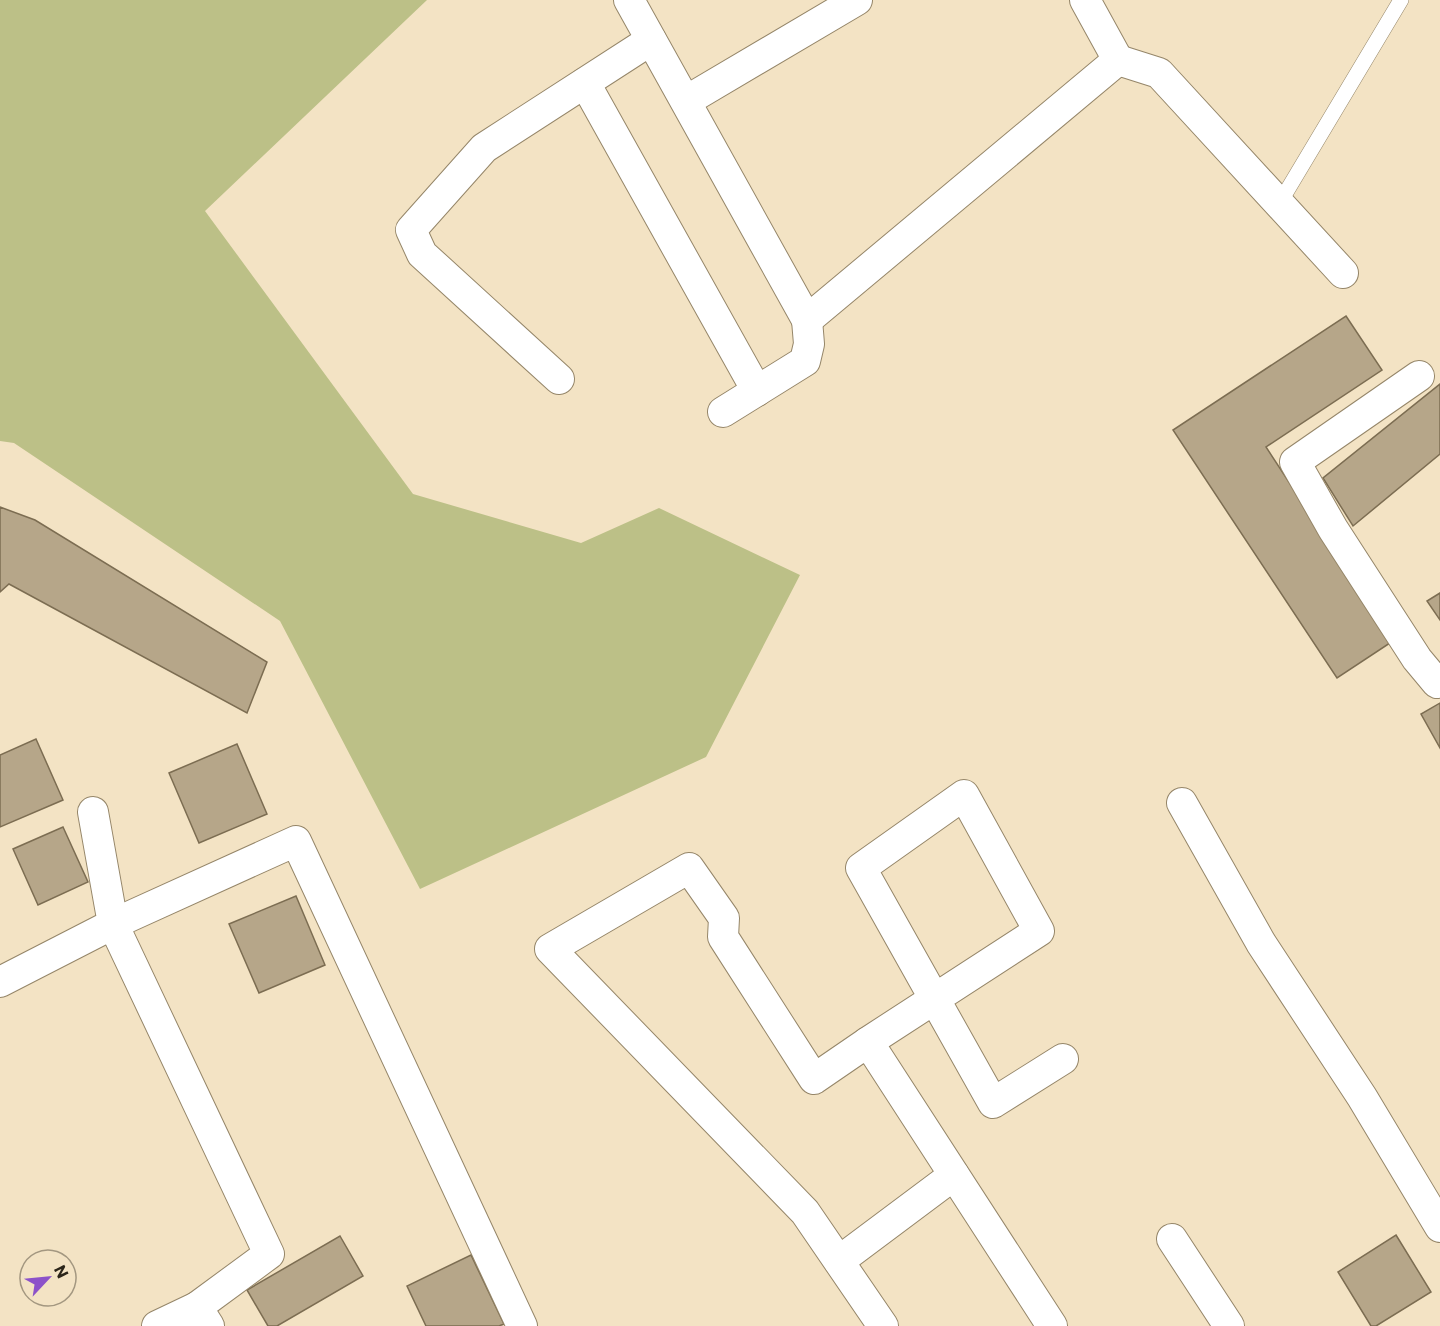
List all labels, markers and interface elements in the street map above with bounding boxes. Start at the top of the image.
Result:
north arrow [18,1248,78,1308]
text: N [51,1262,73,1281]

